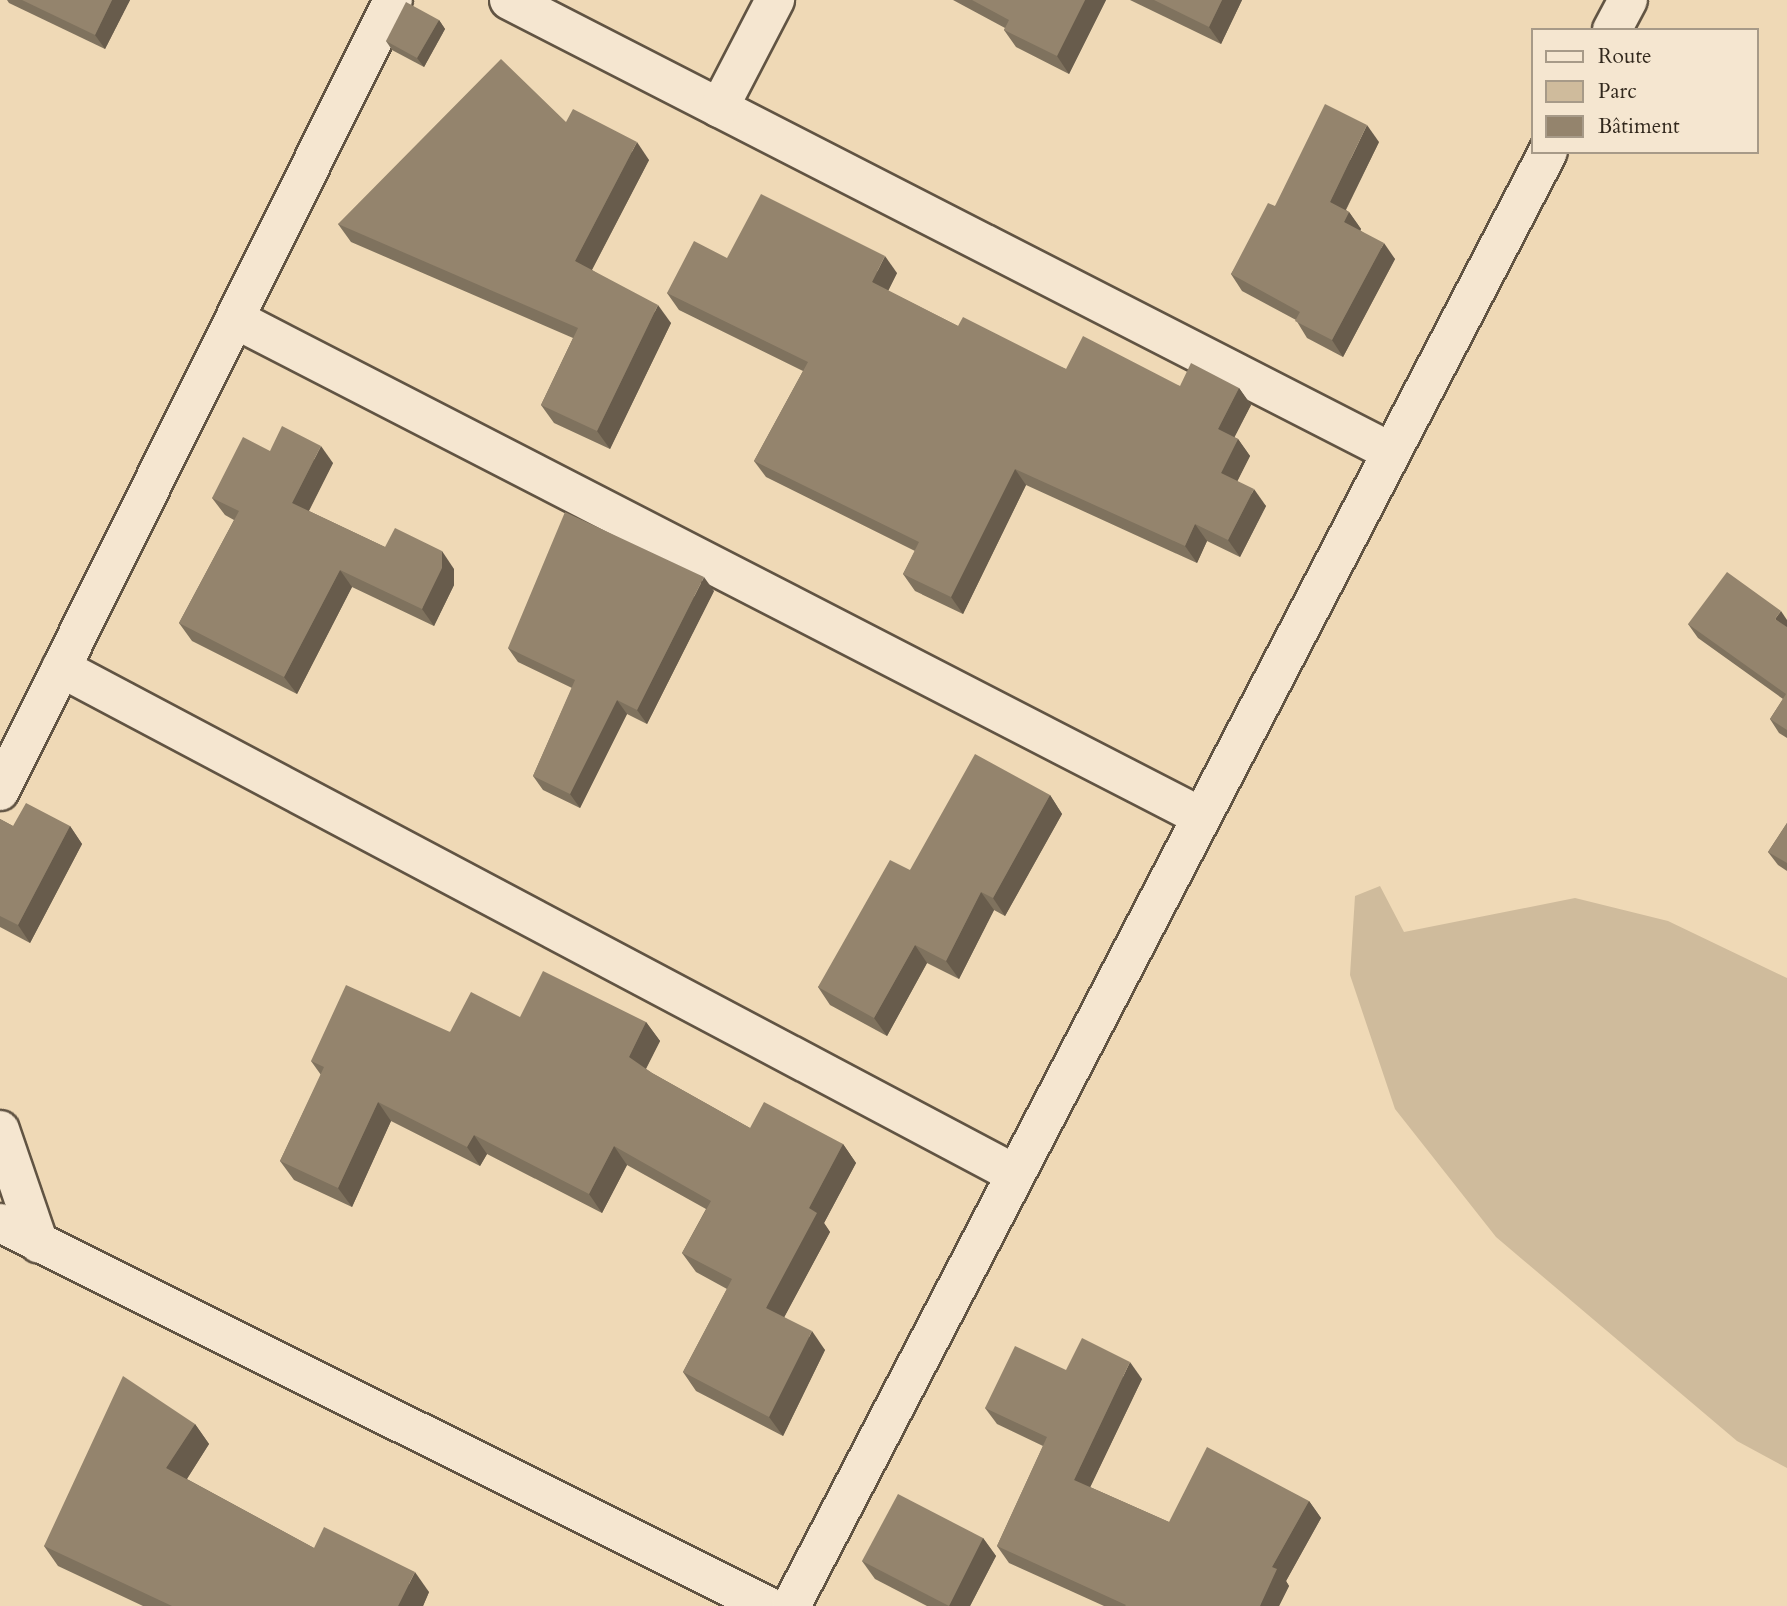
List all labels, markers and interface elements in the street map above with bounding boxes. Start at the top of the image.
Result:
legend [1532,28,1759,154]
text: Route [1598,42,1652,71]
text: Parc [1598,77,1637,106]
text: Bâtiment [1598,112,1680,141]

